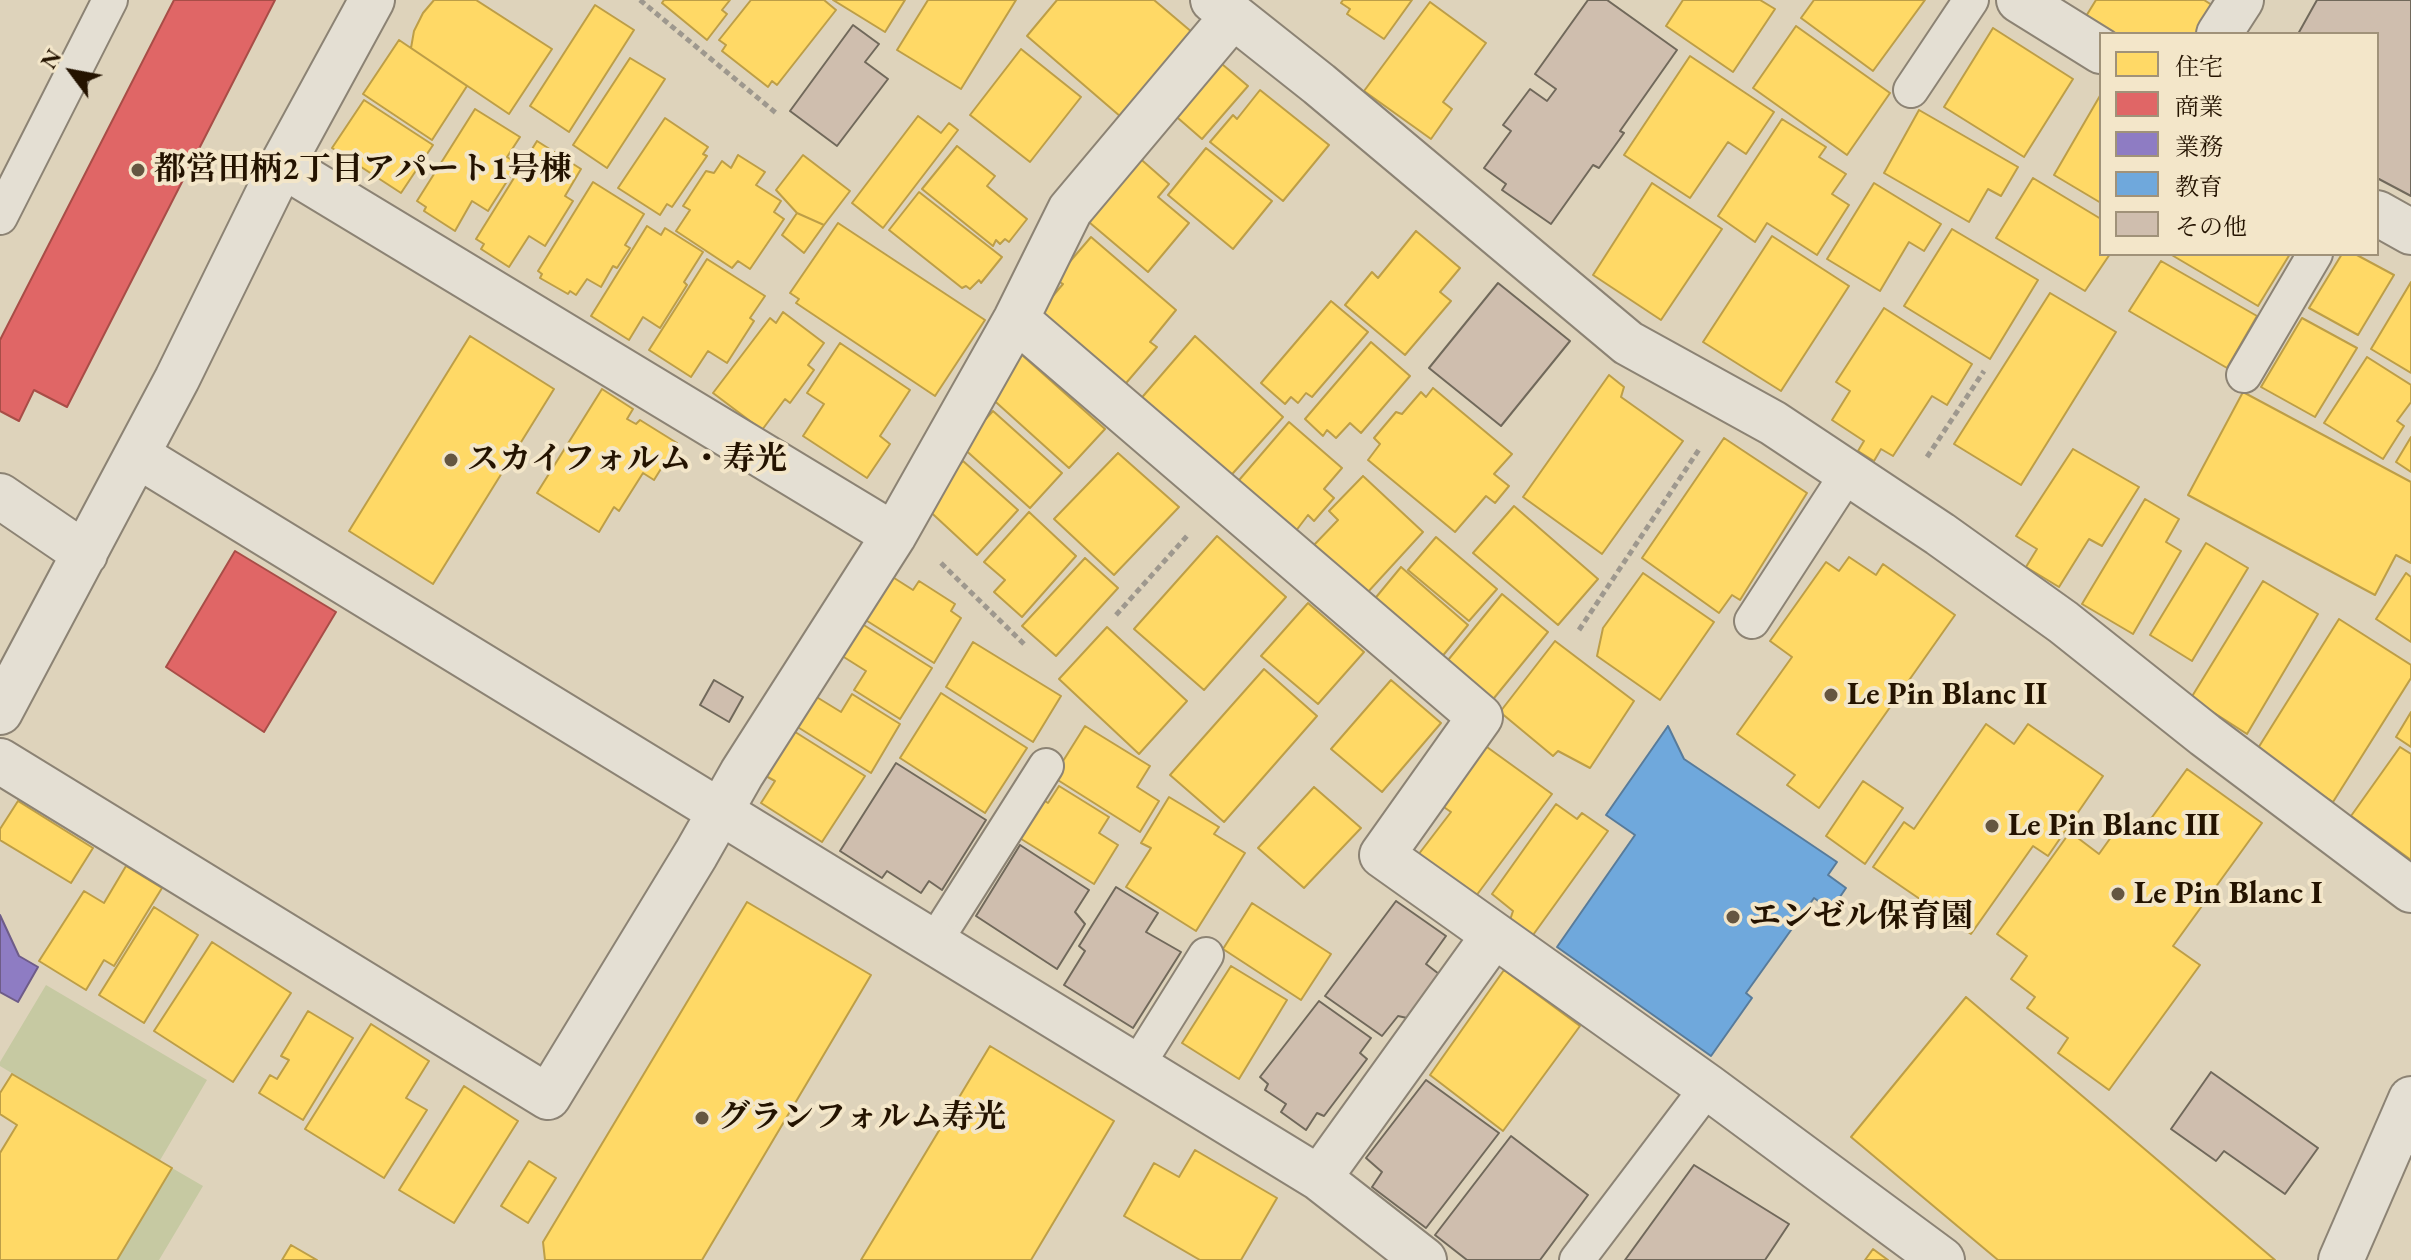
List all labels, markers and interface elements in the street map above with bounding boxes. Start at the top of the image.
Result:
north arrow [32,32,112,112]
legend [2099,32,2379,256]
text: N [34,44,68,74]
text: 住宅 [2175,51,2223,82]
text: 商業 [2175,91,2223,122]
text: 業務 [2175,131,2223,162]
place label: 都営田柄2丁目アパート1号棟 [154,151,572,189]
marker: 都営田柄2丁目アパート1号棟 [129,161,147,179]
text: 教育 [2175,171,2223,202]
text: その他 [2175,211,2247,242]
place label: スカイフォルム・寿光 [467,441,787,479]
marker: スカイフォルム・寿光 [442,451,460,469]
place label: Le Pin Blanc II [1847,676,2047,714]
marker: Le Pin Blanc II [1822,686,1840,704]
place label: Le Pin Blanc III [2008,807,2220,845]
marker: Le Pin Blanc III [1983,817,2001,835]
place label: Le Pin Blanc I [2134,875,2322,913]
marker: Le Pin Blanc I [2109,885,2127,903]
place label: エンゼル保育園 [1749,898,1973,936]
marker: エンゼル保育園 [1724,908,1742,926]
place label: グランフォルム寿光 [718,1099,1006,1137]
marker: グランフォルム寿光 [693,1109,711,1127]

